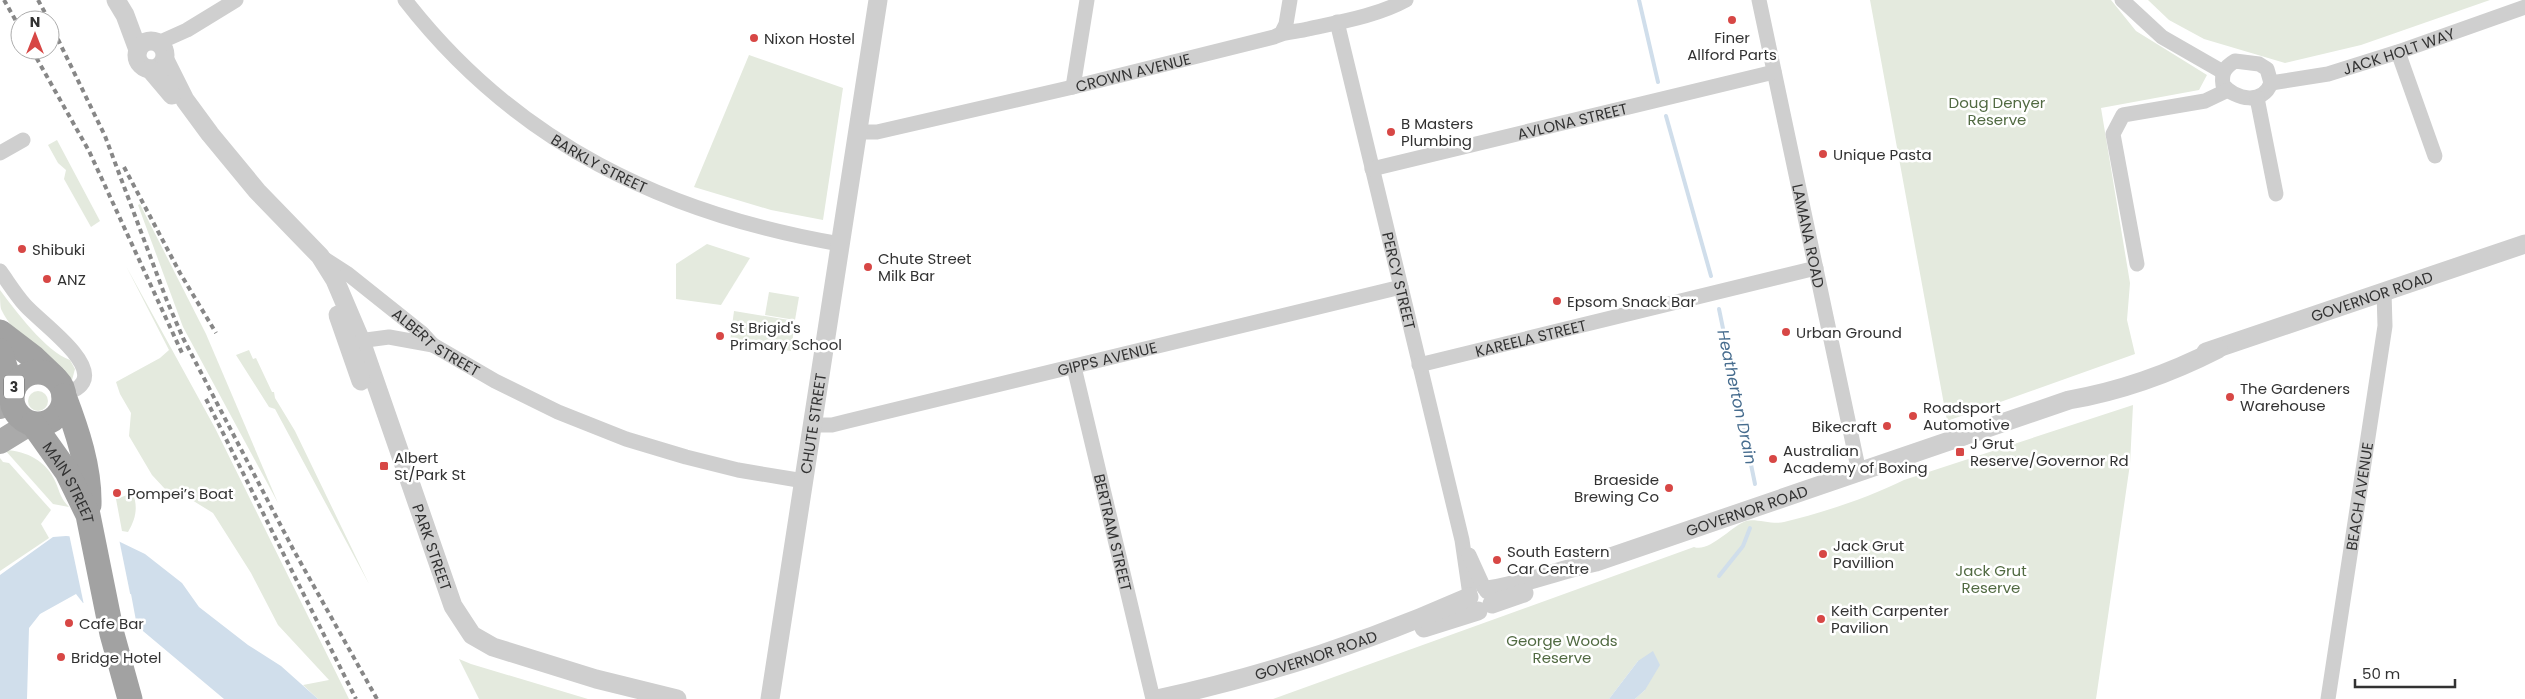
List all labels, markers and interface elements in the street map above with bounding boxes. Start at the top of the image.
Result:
north arrow [10,10,60,60]
text: N [30,12,40,32]
marker: Finer Allford Parts [1726,14,1738,26]
street label: JACK HOLT WAY [2340,22,2458,79]
place label: Finer Allford Parts [1687,27,1777,65]
place label: Nixon Hostel [764,28,855,49]
marker: Nixon Hostel [748,32,760,44]
street label: CROWN AVENUE [1073,48,1193,96]
park label: Doug Denyer Reserve [1949,92,2046,130]
street label: AVLONA STREET [1515,97,1630,144]
place label: B Masters Plumbing [1401,113,1473,151]
marker: B Masters Plumbing [1385,126,1397,138]
street label: BARKLY STREET [547,129,651,197]
place label: Unique Pasta [1833,144,1932,165]
marker: Unique Pasta [1817,148,1829,160]
street label: LAMANA ROAD [1788,182,1830,290]
street label: PERCY STREET [1378,230,1421,331]
place label: Shibuki [32,239,85,260]
marker: Shibuki [16,243,28,255]
place label: Chute Street Milk Bar [878,248,971,286]
marker: Chute Street Milk Bar [862,261,874,273]
street label: GOVERNOR ROAD [2308,265,2436,326]
place label: ANZ [57,269,86,290]
marker: ANZ [41,273,53,285]
place label: Epsom Snack Bar [1567,291,1696,312]
marker: Epsom Snack Bar [1551,295,1563,307]
street label: ALBERT STREET [388,303,484,381]
street label: KAREELA STREET [1473,314,1589,361]
place label: St Brigid's Primary School [730,317,842,355]
place label: Urban Ground [1796,322,1902,343]
marker: Urban Ground [1780,326,1792,338]
water label: Heatherton Drain [1711,328,1763,466]
marker: St Brigid's Primary School [714,330,726,342]
street label: GIPPS AVENUE [1055,336,1159,380]
street label: CHUTE STREET [794,371,831,475]
road number: 3 [4,376,24,398]
place label: The Gardeners Warehouse [2240,378,2350,416]
marker: The Gardeners Warehouse [2224,391,2236,403]
place label: Roadsport Automotive [1923,397,2010,435]
marker: Roadsport Automotive [1907,410,1919,422]
place label: Bikecraft [1812,416,1877,437]
marker: Bikecraft [1881,420,1893,432]
place label: J Grut Reserve/Governor Rd [1970,433,2129,471]
street label: MAIN STREET [38,437,100,525]
place label: Australian Academy of Boxing [1783,440,1928,478]
street label: BEACH AVENUE [2340,441,2378,552]
marker: J Grut Reserve/Governor Rd [1954,446,1966,458]
place label: Albert St/Park St [394,447,466,485]
marker: Australian Academy of Boxing [1767,453,1779,465]
marker: Albert St/Park St [378,460,390,472]
place label: Braeside Brewing Co [1574,469,1659,507]
street label: BERTRAM STREET [1089,472,1137,593]
street label: GOVERNOR ROAD [1683,480,1811,541]
marker: Braeside Brewing Co [1663,482,1675,494]
place label: Pompei’s Boat [127,483,233,504]
marker: Pompei’s Boat [111,487,123,499]
street label: PARK STREET [408,501,457,593]
place label: Jack Grut Pavillion [1833,535,1904,573]
place label: South Eastern Car Centre [1507,541,1610,579]
marker: Jack Grut Pavillion [1817,548,1829,560]
marker: South Eastern Car Centre [1491,554,1503,566]
park label: Jack Grut Reserve [1955,560,2027,598]
place label: Keith Carpenter Pavilion [1831,600,1949,638]
place label: Cafe Bar [79,613,144,634]
marker: Keith Carpenter Pavilion [1815,613,1827,625]
marker: Cafe Bar [63,617,75,629]
street label: GOVERNOR ROAD [1252,625,1380,684]
park label: George Woods Reserve [1506,630,1618,668]
place label: Bridge Hotel [71,647,162,668]
marker: Bridge Hotel [55,651,67,663]
scale bar [2355,656,2455,688]
text: 50 m [2362,663,2400,684]

